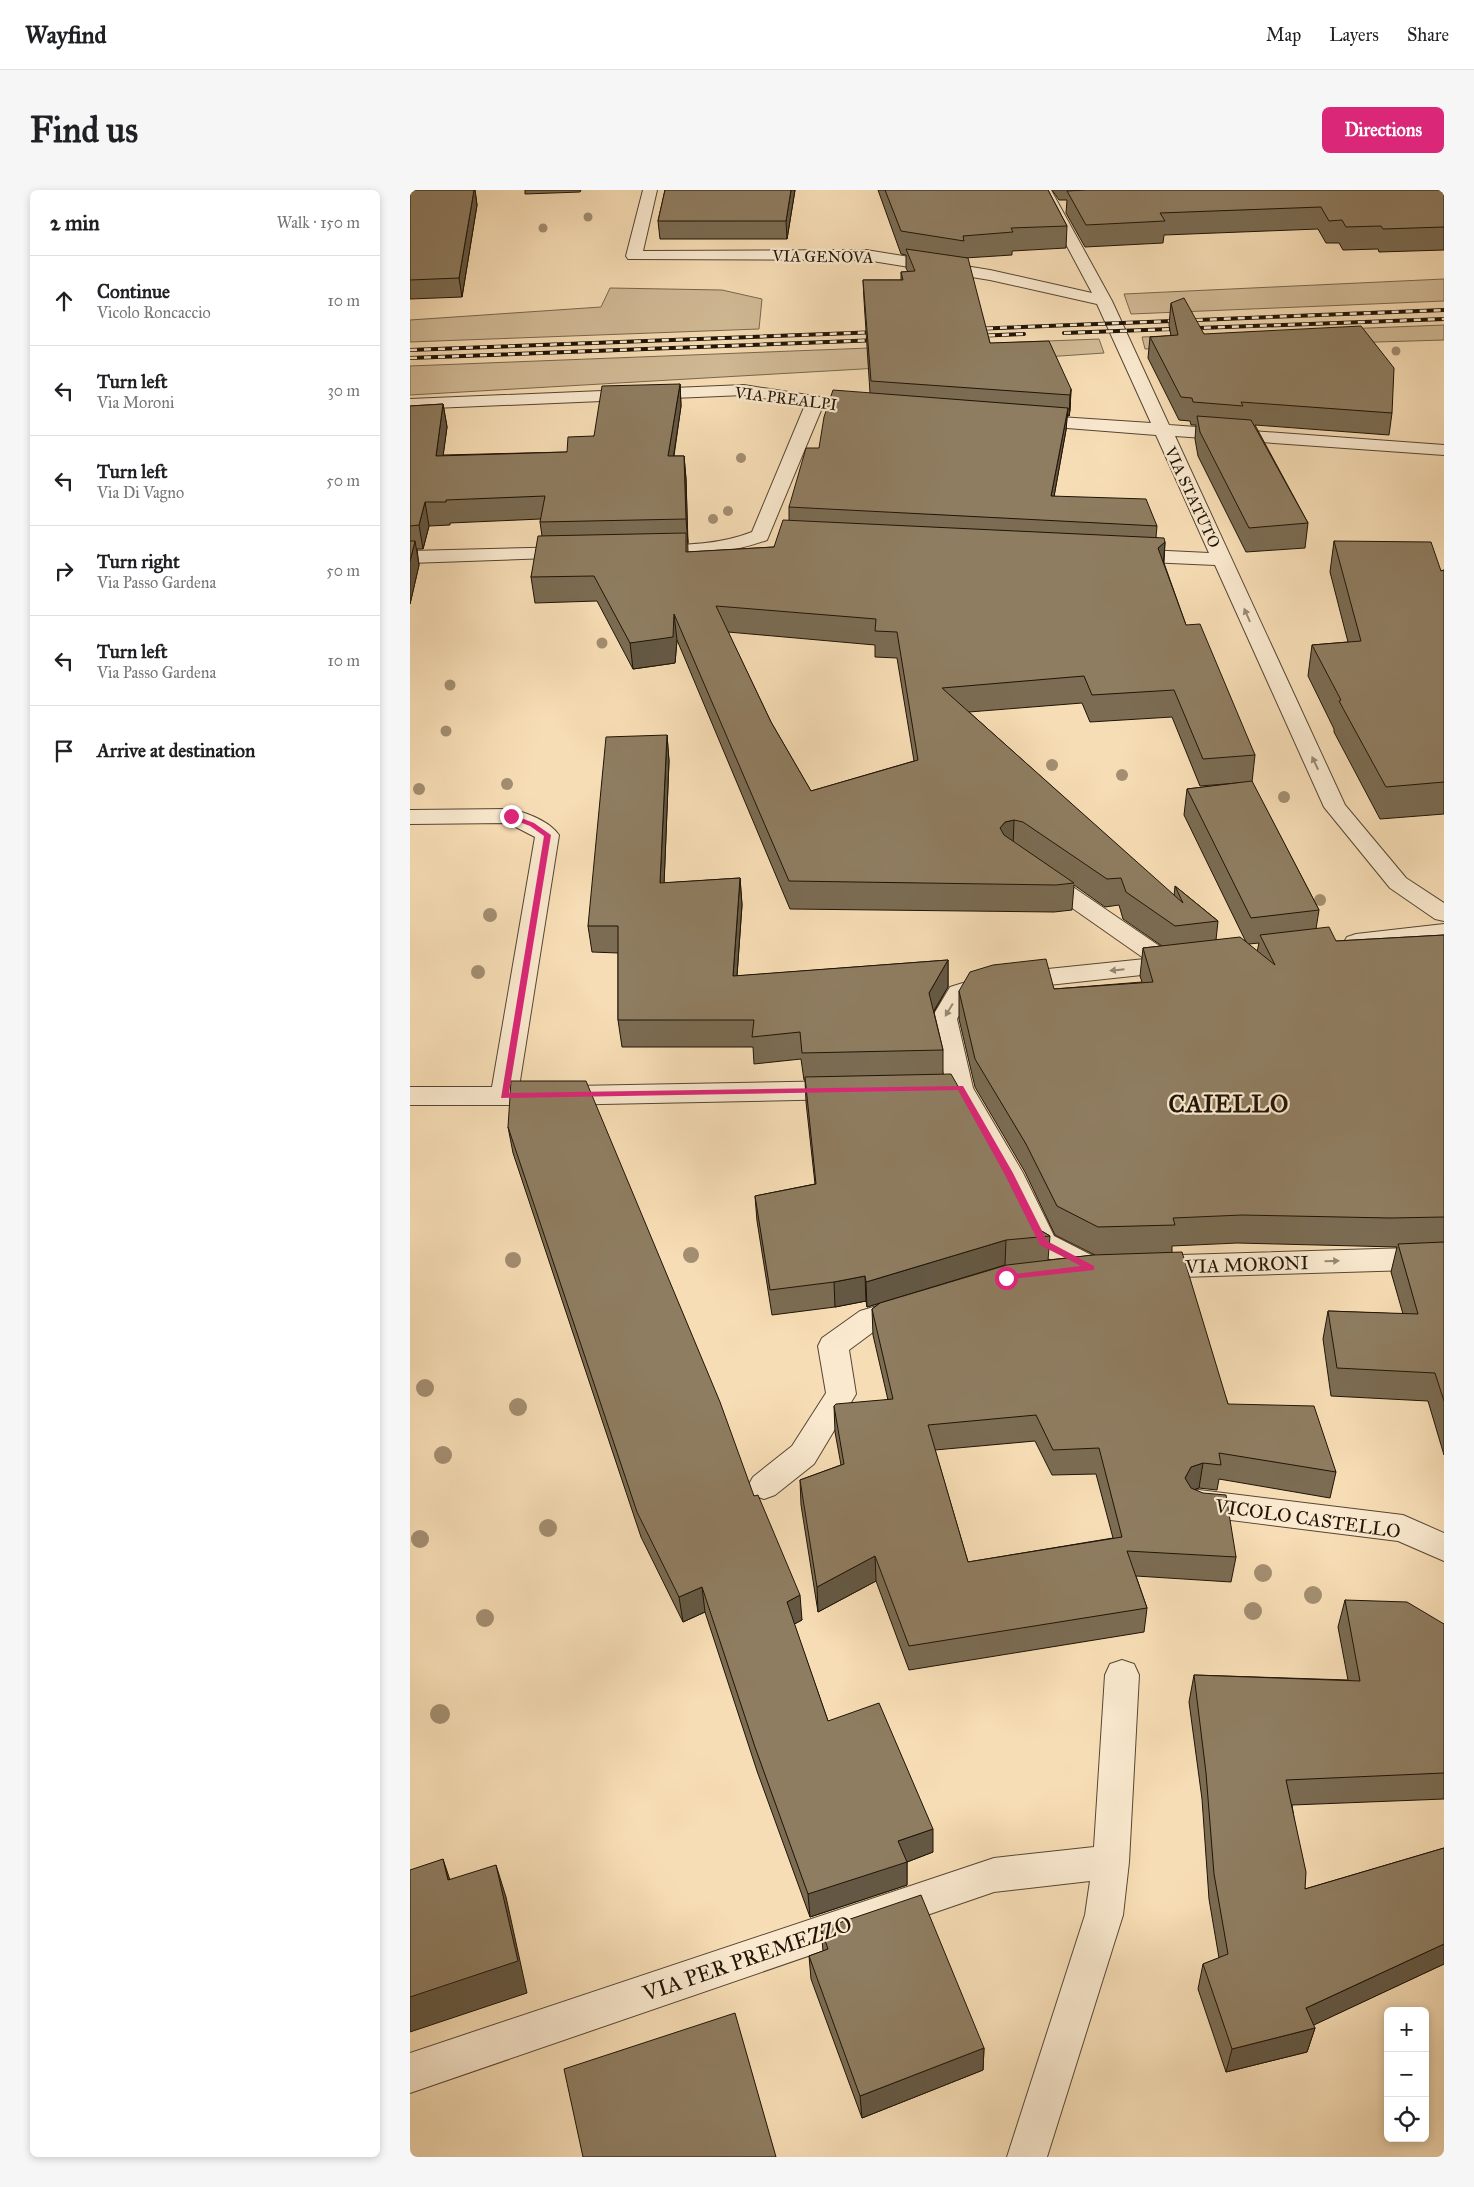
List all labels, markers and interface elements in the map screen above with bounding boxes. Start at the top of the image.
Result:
text: Wayfind [25,20,107,50]
text: Map [1266,24,1301,46]
text: Layers [1329,24,1379,46]
text: Share [1407,24,1449,46]
button: Directions [1322,107,1444,153]
text: Find us [30,109,138,152]
text: 2 min [50,210,100,236]
text: Walk · 150 m [277,213,360,232]
street label: VIA GENOVA [771,246,874,267]
text: Continue [97,280,170,303]
icon: ahead [50,287,78,315]
text: 10 m [328,291,360,310]
text: Vicolo Roncaccio [97,303,211,322]
text: Turn left [97,370,167,393]
icon: left [50,377,78,405]
text: 30 m [327,381,360,400]
street label: VIA PREALPI [733,383,838,414]
text: Via Moroni [97,393,174,412]
street label: VIA STATUTO [1160,443,1224,551]
text: Turn left [97,460,167,483]
icon: left [50,467,78,495]
text: 50 m [326,471,360,490]
text: Via Di Vagno [97,483,184,502]
text: Turn right [97,550,180,573]
icon: right [50,557,78,585]
text: 50 m [326,561,360,580]
text: Via Passo Gardena [97,573,216,592]
one-way arrow [1243,608,1251,622]
text: Turn left [97,640,167,663]
icon: left [50,647,78,675]
text: 10 m [328,651,360,670]
text: Via Passo Gardena [97,663,216,682]
icon: arrive [50,737,78,765]
text: Arrive at destination [97,739,255,762]
one-way arrow [1310,756,1318,770]
route end [500,805,523,828]
one-way arrow [1109,966,1125,974]
one-way arrow [945,1003,954,1016]
district label: CAIELLO [1169,1089,1289,1119]
street label: VIA MORONI [1184,1251,1309,1278]
one-way arrow [1325,1257,1341,1265]
route start [995,1267,1018,1290]
street label: VICOLO CASTELLO [1213,1494,1402,1543]
street label: VIA PER PREMEZZO [638,1910,855,2007]
map controls [1384,2007,1429,2142]
button: + [1384,2007,1429,2052]
button: − [1384,2052,1429,2097]
button: locate [1384,2097,1429,2142]

